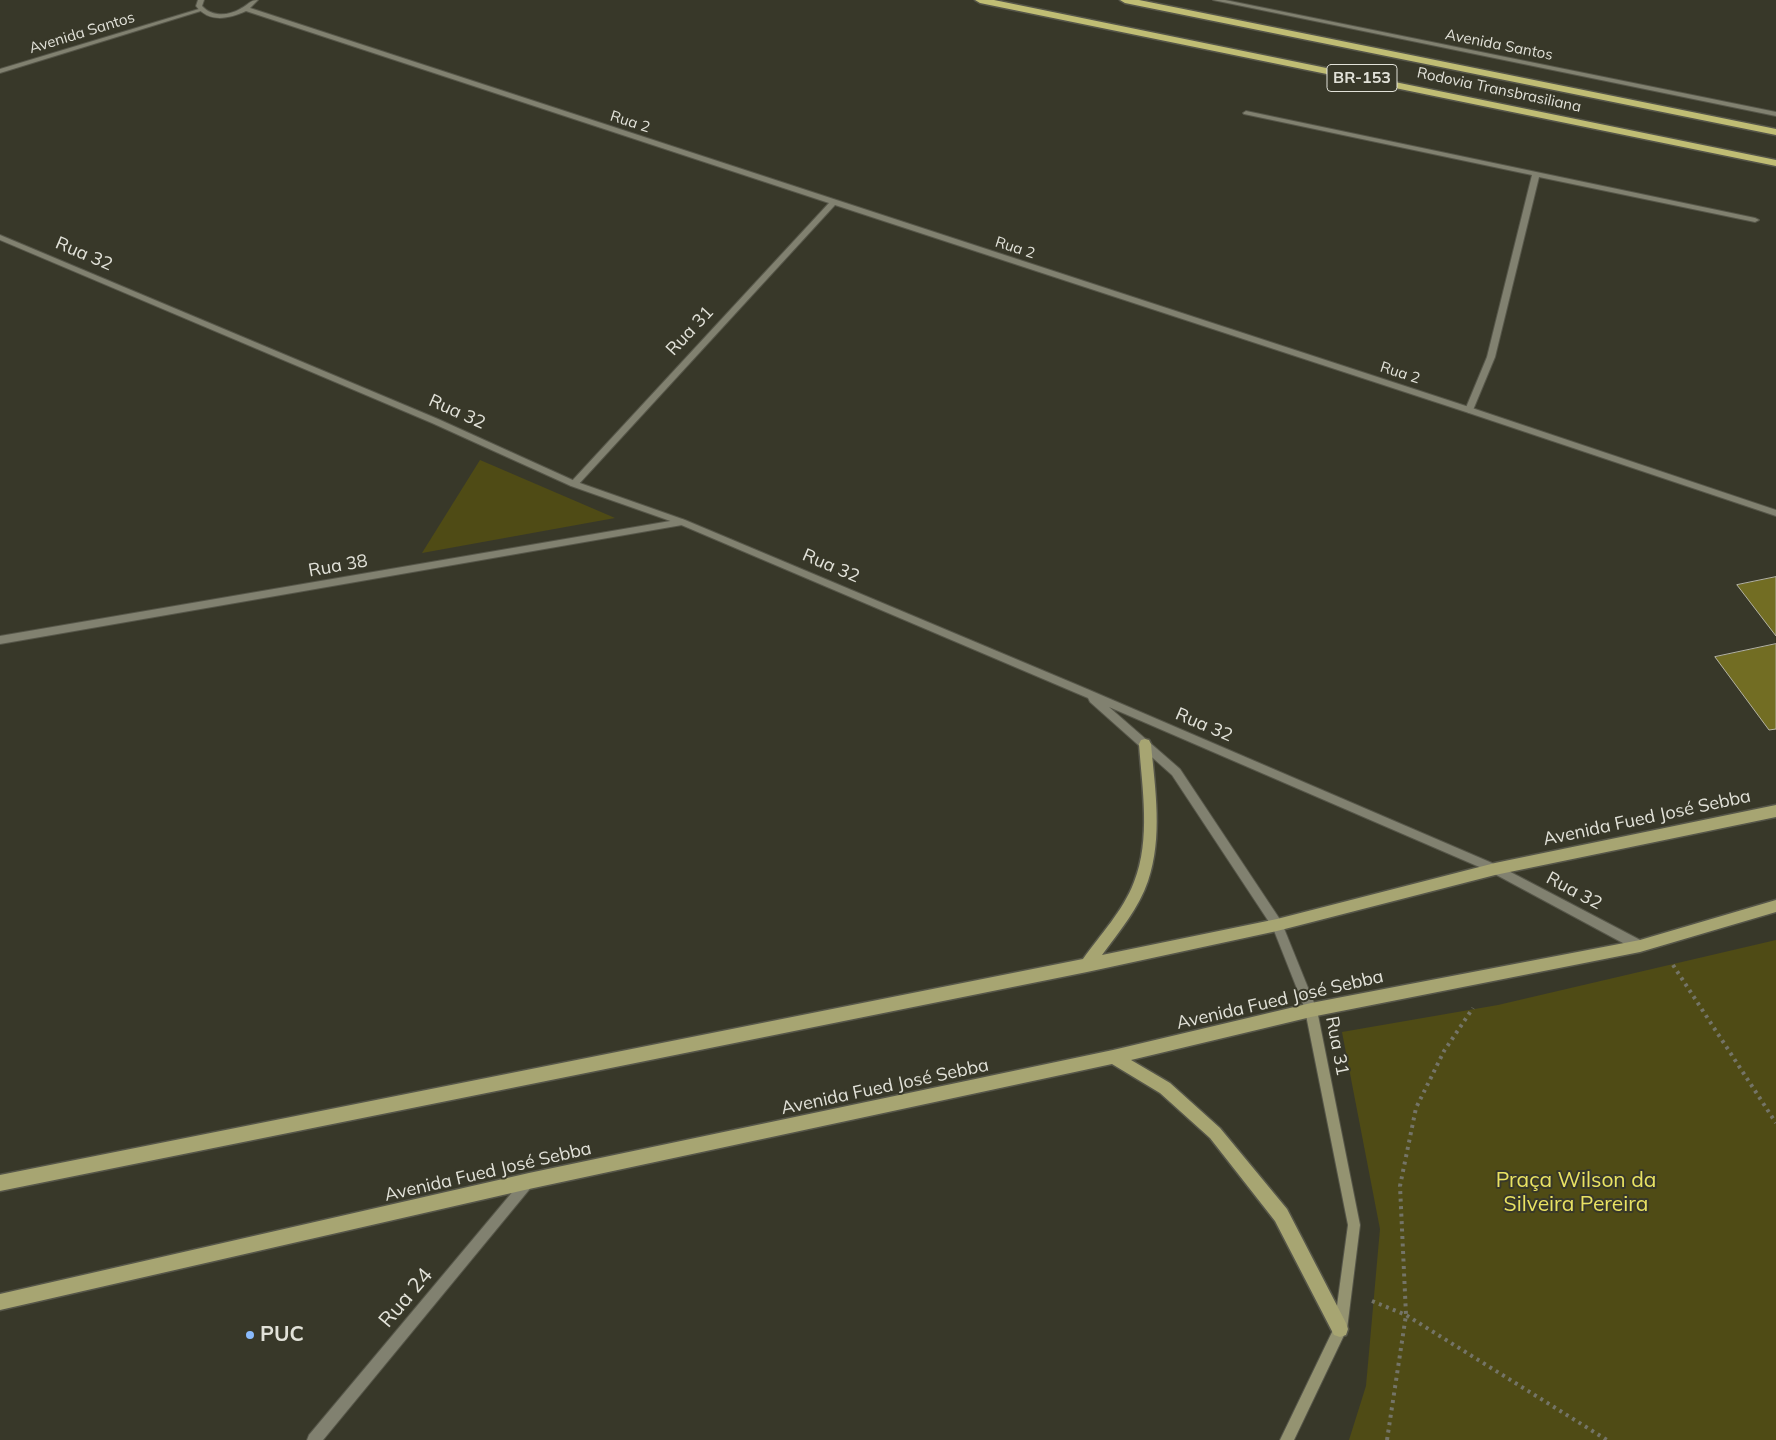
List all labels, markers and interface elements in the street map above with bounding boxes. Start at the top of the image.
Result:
street label: Avenida Santos [27,8,137,58]
street label: Avenida Santos [1444,26,1554,64]
road number: BR-153 [1327,64,1397,92]
street label: Rodovia Transbrasiliana [1415,64,1583,116]
street label: Rua 2 [608,107,652,137]
street label: Rua 32 [52,232,116,276]
street label: Rua 2 [993,233,1037,263]
street label: Rua 31 [662,302,718,360]
street label: Rua 2 [1378,358,1422,388]
street label: Rua 32 [425,390,489,434]
street label: Rua 32 [799,544,863,588]
street label: Rua 38 [307,550,369,582]
street label: Rua 32 [1172,703,1236,747]
street label: Avenida Fued José Sebba [1541,785,1753,851]
street label: Rua 32 [1542,867,1606,915]
street label: Avenida Fued José Sebba [1174,966,1386,1034]
street label: Rua 31 [1321,1015,1353,1077]
street label: Avenida Fued José Sebba [779,1054,991,1120]
street label: Avenida Fued José Sebba [382,1138,594,1206]
park label: Praça Wilson da Silveira Pereira [1496,1168,1656,1218]
street label: Rua 24 [374,1263,438,1333]
place label: PUC [260,1322,304,1348]
marker: PUC [244,1329,256,1341]

